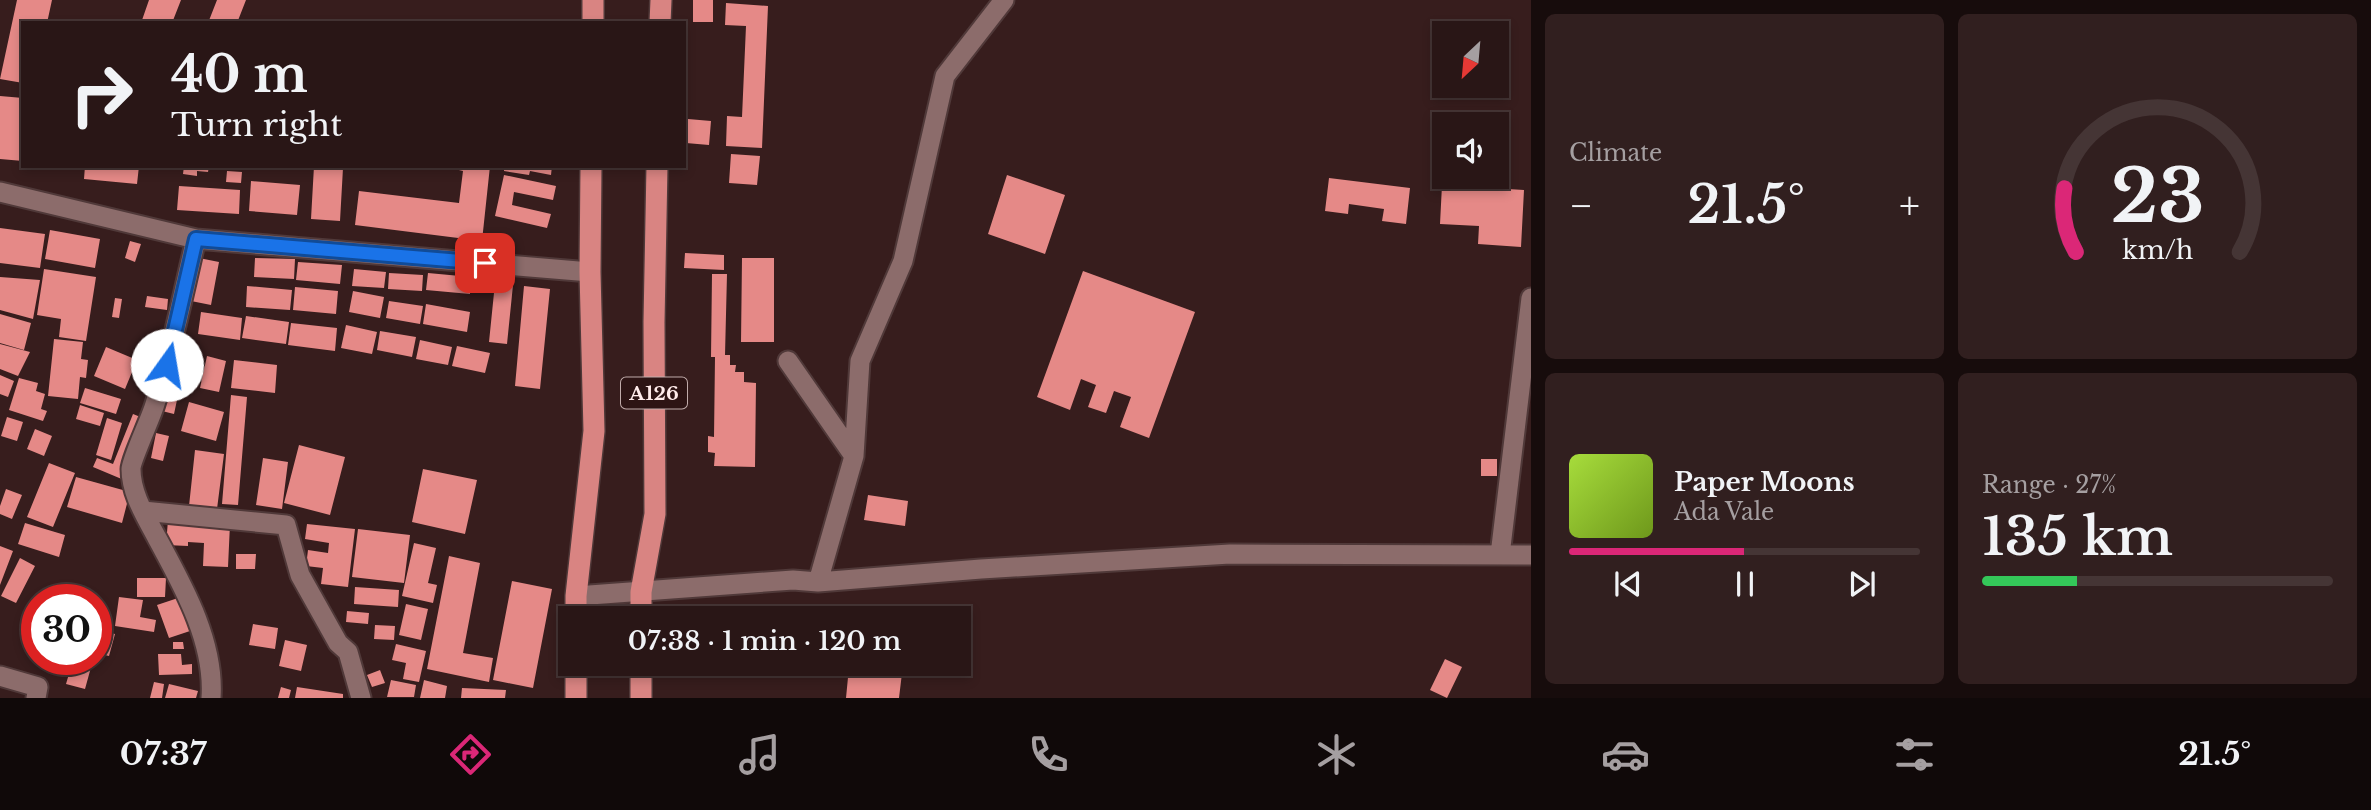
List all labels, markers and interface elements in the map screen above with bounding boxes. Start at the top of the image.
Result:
north arrow [1432,21,1508,98]
map controls [1432,21,1509,189]
text: 40 m [171,44,308,105]
icon: right [56,49,147,140]
text: Turn right [171,105,342,145]
button: sound [1432,112,1509,189]
text: Climate [1569,139,1662,167]
text: 23 [2111,152,2204,243]
text: 21.5° [1687,173,1805,237]
text: − [1569,182,1593,229]
text: + [1899,182,1920,229]
pin [455,233,515,293]
text: km/h [2122,235,2193,266]
icon: arrive [466,244,504,282]
position arrow [130,328,204,402]
road number: A126 [621,378,687,408]
text: Paper Moons [1674,466,1855,498]
text: Range · 27% [1982,471,2116,499]
text: Ada Vale [1674,498,1774,526]
text: 135 km [1982,505,2173,569]
icon: previous [1609,565,1647,603]
icon: pause [1726,565,1764,603]
icon: next [1843,565,1881,603]
speed limit sign: 30 [21,584,112,675]
text: 07:38 · 1 min · 120 m [628,625,901,657]
icon: directions [446,730,495,779]
icon: music [735,730,784,779]
icon: phone [1024,730,1073,779]
icon: climate [1312,730,1361,779]
icon: car [1601,730,1650,779]
icon: filters [1890,730,1939,779]
text: 07:37 [120,734,207,774]
text: 21.5° [2178,734,2251,774]

